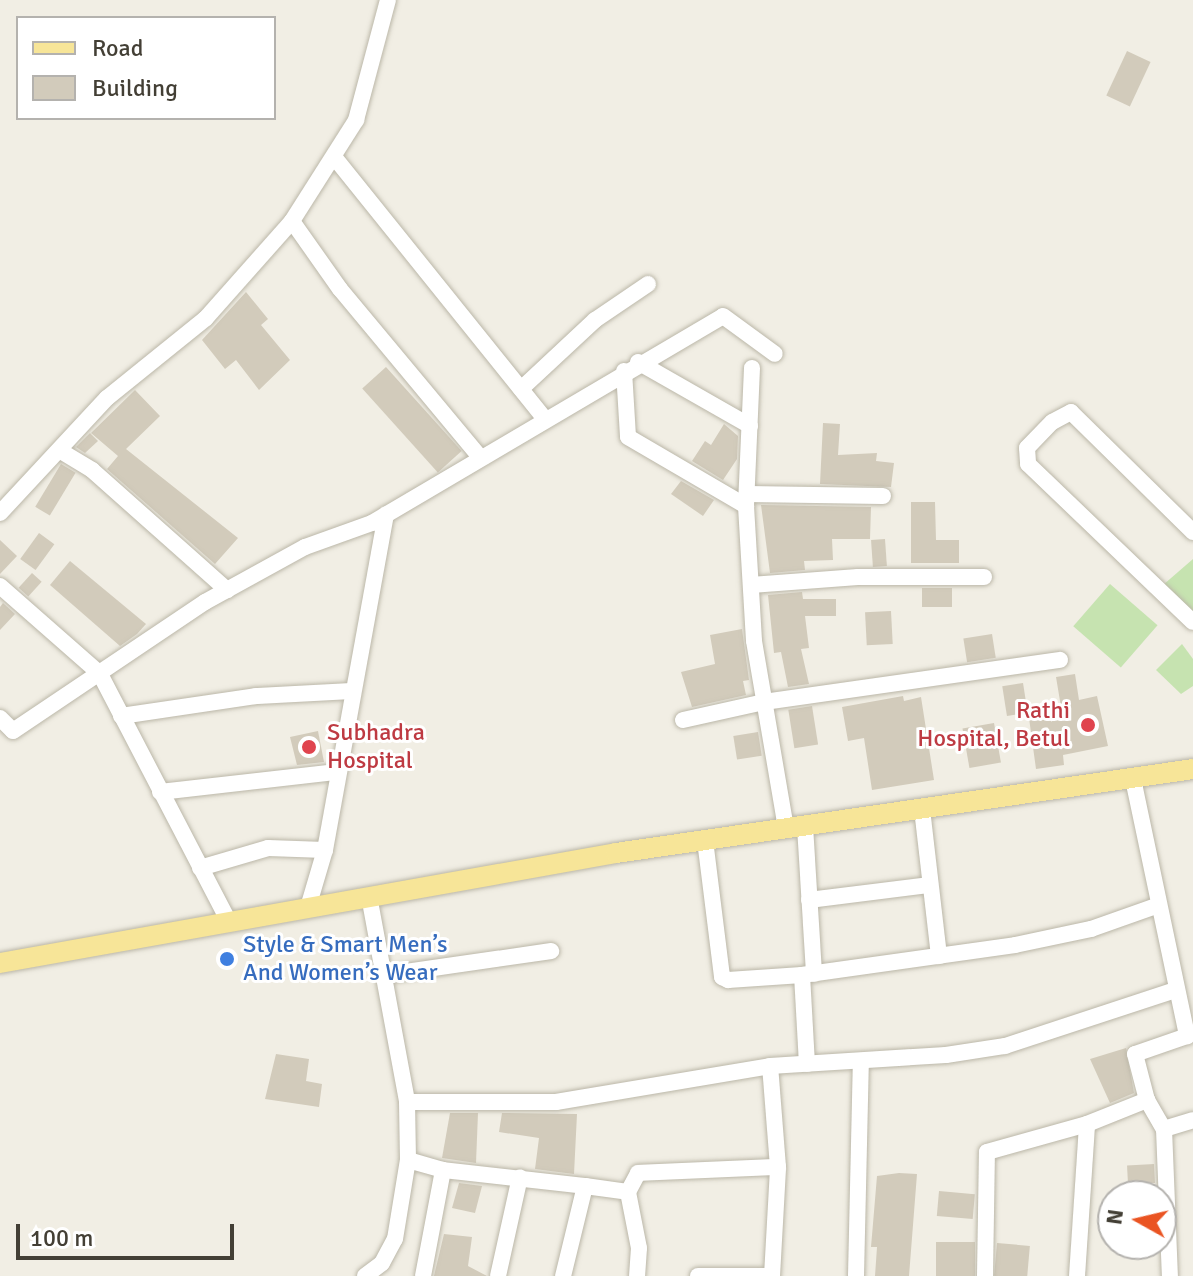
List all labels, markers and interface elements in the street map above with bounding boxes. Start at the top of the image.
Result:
legend [16,16,276,120]
text: Road [92,33,143,63]
text: Building [92,73,178,103]
place label: Rathi Hospital, Betul [917,697,1070,753]
marker: Rathi Hospital, Betul [1077,714,1099,736]
place label: Subhadra Hospital [327,719,425,775]
marker: Subhadra Hospital [298,736,320,758]
place label: Style & Smart Men’s And Women’s Wear [243,931,447,987]
marker: Style & Smart Men’s And Women’s Wear [218,950,236,968]
north arrow [1097,1180,1177,1260]
text: N [1100,1207,1129,1226]
scale bar [20,1208,238,1258]
text: 100 m [30,1223,93,1253]

